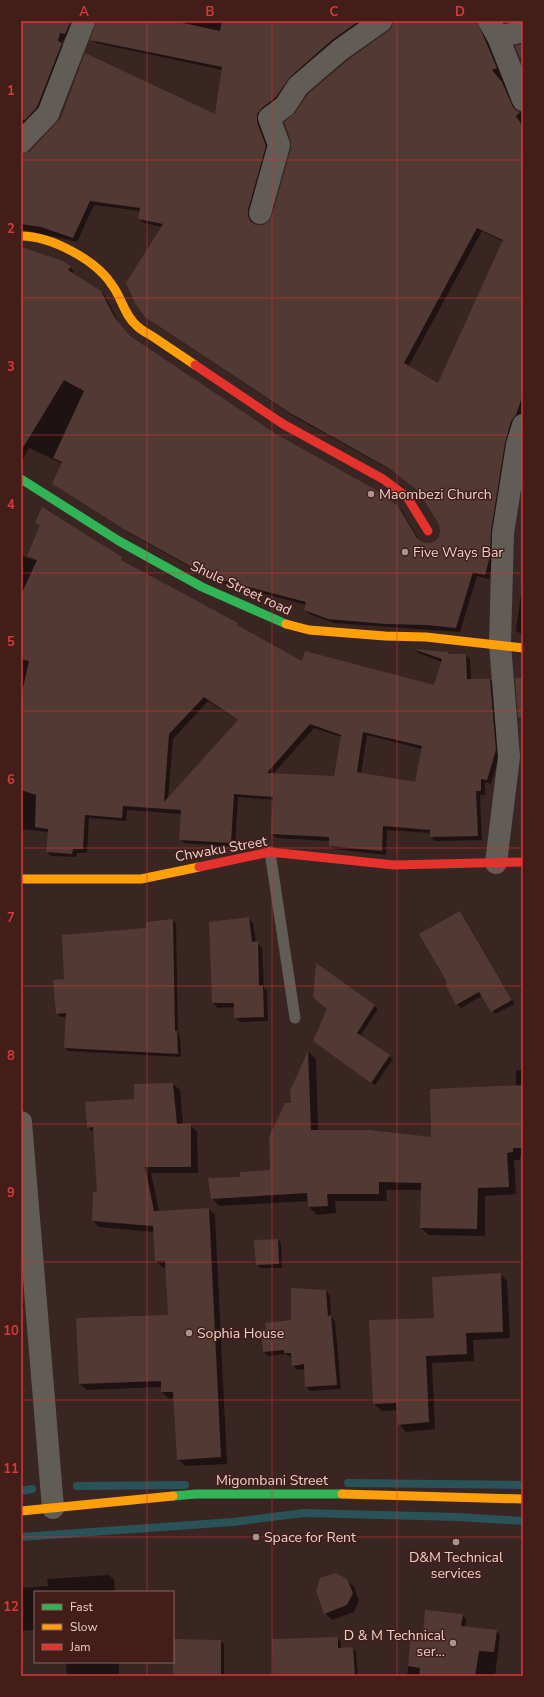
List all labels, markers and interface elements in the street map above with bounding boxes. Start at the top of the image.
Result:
text: A [79,3,89,21]
text: B [206,3,215,21]
text: C [330,3,339,21]
text: D [455,3,465,21]
text: 1 [7,82,15,100]
text: 2 [7,220,15,238]
text: 3 [7,358,15,376]
place label: Maombezi Church [379,485,492,504]
marker: Maombezi Church [366,489,376,499]
text: 4 [7,496,15,514]
place label: Five Ways Bar [413,543,503,562]
marker: Five Ways Bar [400,547,410,557]
street label: Shule Street road [187,556,295,620]
text: 5 [7,633,15,651]
text: 6 [7,771,15,789]
street label: Chwaku Street [174,832,269,866]
text: 7 [7,909,15,927]
text: 8 [7,1047,15,1065]
text: 9 [7,1184,15,1202]
text: 10 [3,1322,19,1340]
place label: Sophia House [197,1324,284,1343]
marker: Sophia House [184,1328,194,1338]
text: 11 [3,1460,19,1478]
street label: Migombani Street [216,1471,328,1490]
place label: Space for Rent [264,1528,356,1547]
marker: Space for Rent [251,1532,261,1542]
marker: D&M Technical services [451,1537,461,1547]
place label: D&M Technical services [409,1548,504,1583]
legend [34,1591,174,1663]
text: 12 [3,1598,19,1616]
text: Fast [70,1599,93,1615]
text: Slow [70,1619,98,1635]
place label: D & M Technical ser... [344,1626,446,1661]
marker: D & M Technical ser... [448,1638,458,1648]
text: Jam [69,1639,91,1655]

